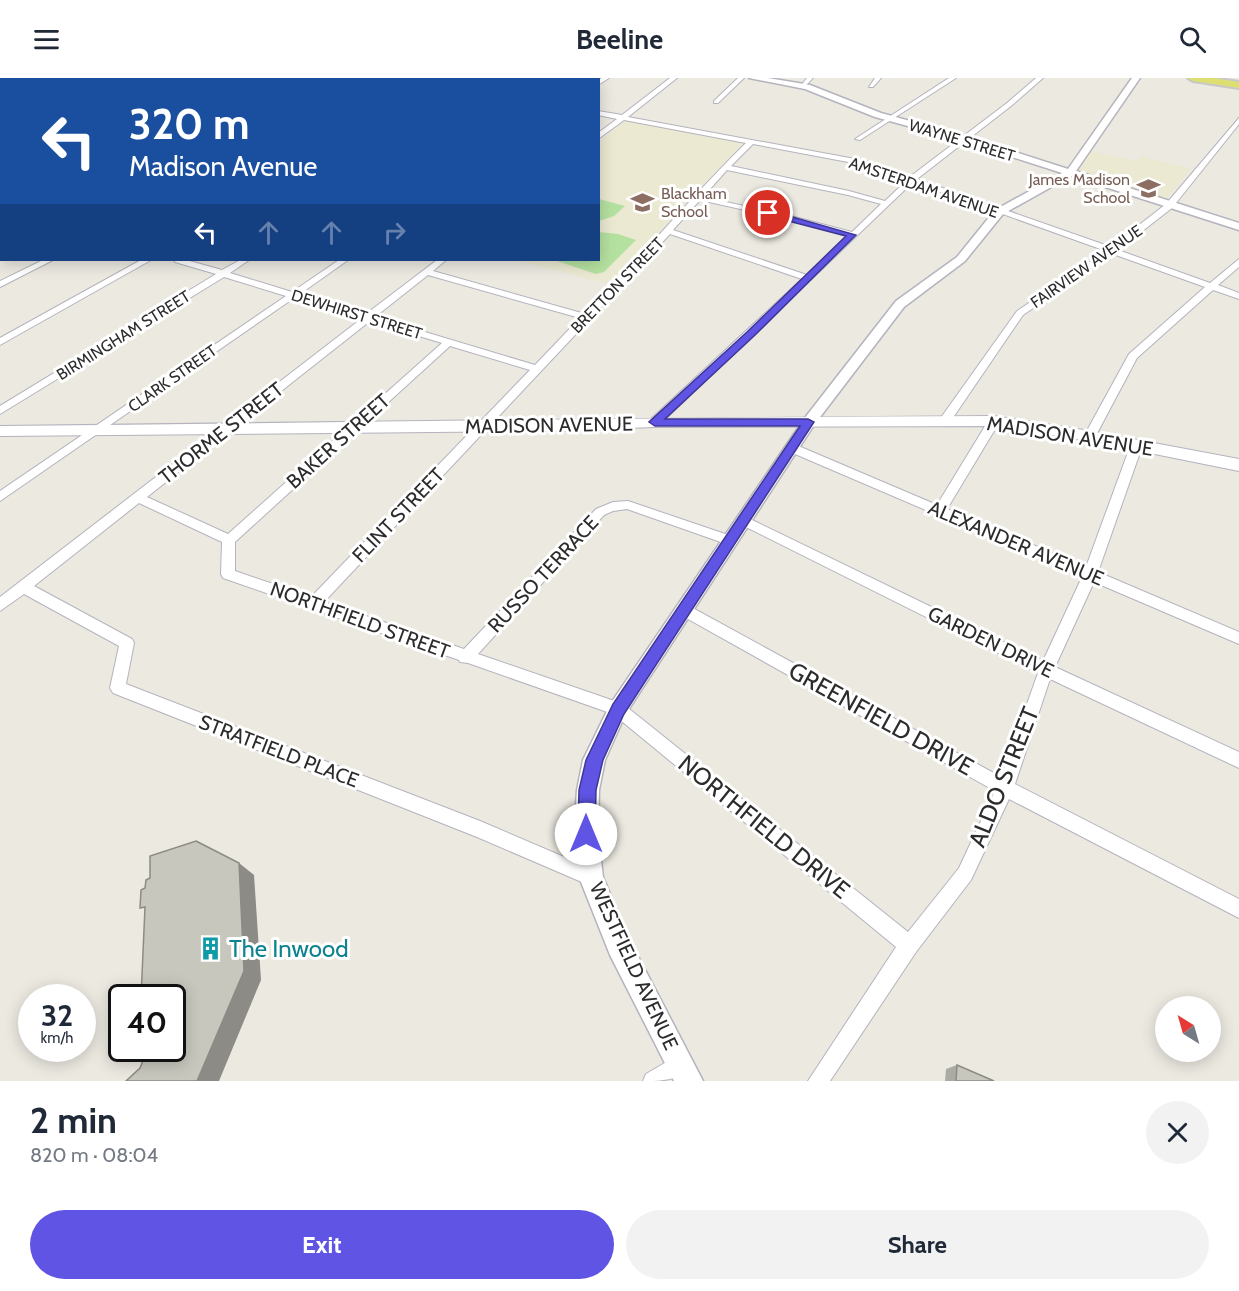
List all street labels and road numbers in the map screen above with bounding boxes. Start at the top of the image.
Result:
street label: WAYNE STREET [907,115,1018,166]
street label: AMSTERDAM AVENUE [847,153,1001,222]
street label: FAIRVIEW AVENUE [1027,221,1146,312]
street label: BRETTON STREET [567,233,668,337]
street label: BIRMINGHAM STREET [53,286,194,384]
street label: DEWHIRST STREET [289,286,425,344]
street label: CLARK STREET [124,341,221,416]
street label: THORME STREET [154,377,288,489]
street label: BAKER STREET [281,388,395,494]
street label: MADISON AVENUE [985,411,1155,461]
street label: MADISON AVENUE [465,412,633,438]
street label: FLINT STREET [347,463,449,567]
street label: ALEXANDER AVENUE [925,495,1107,591]
street label: RUSSO TERRACE [483,511,603,637]
street label: NORTHFIELD STREET [267,576,453,664]
street label: GARDEN DRIVE [924,601,1058,683]
street label: GREENFIELD DRIVE [784,656,979,781]
street label: ALDO STREET [962,702,1045,851]
street label: STRATFIELD PLACE [196,710,362,792]
street label: NORTHFIELD DRIVE [673,749,856,905]
street label: WESTFIELD AVENUE [585,878,683,1054]

